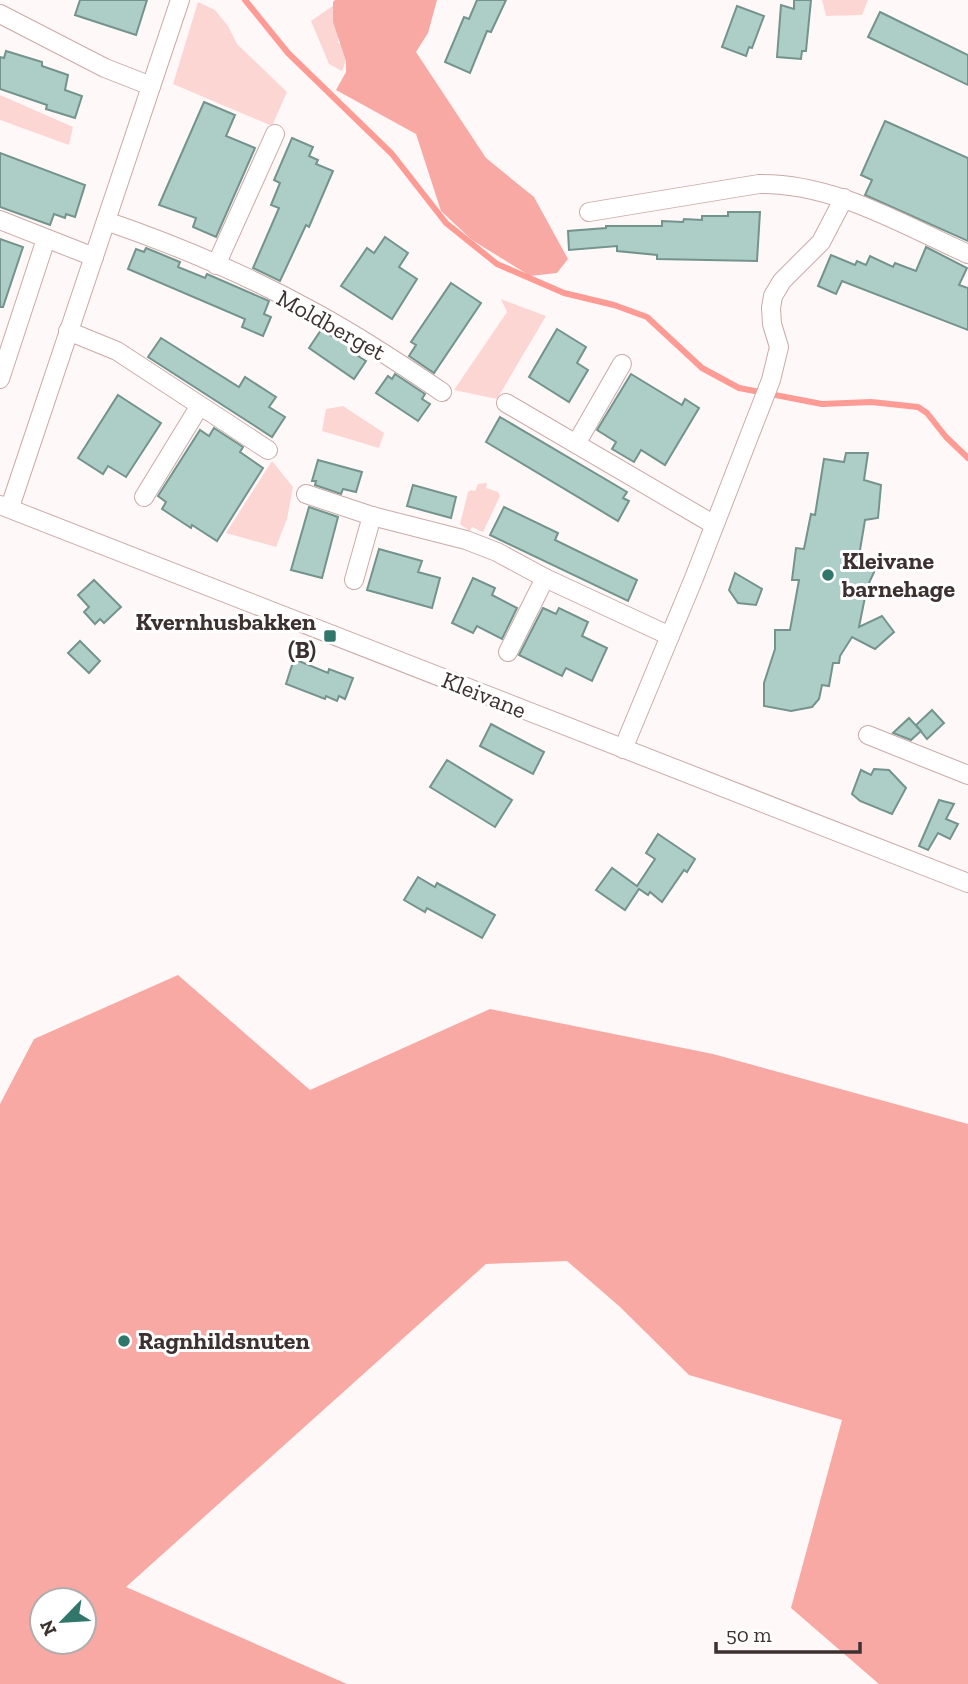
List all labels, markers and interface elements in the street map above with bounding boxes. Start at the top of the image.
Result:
street label: Moldberget [272,283,391,366]
place label: Kleivane barnehage [841,546,955,603]
marker: Kleivane barnehage [820,567,836,583]
place label: Kvernhusbakken (B) [135,607,316,664]
marker: Kvernhusbakken (B) [322,628,338,644]
street label: Kleivane [438,665,531,725]
place label: Ragnhildsnuten [138,1326,310,1355]
marker: Ragnhildsnuten [116,1333,132,1349]
north arrow [28,1586,98,1656]
scale bar [716,1610,860,1654]
text: N [35,1617,62,1639]
text: 50 m [726,1622,772,1647]

